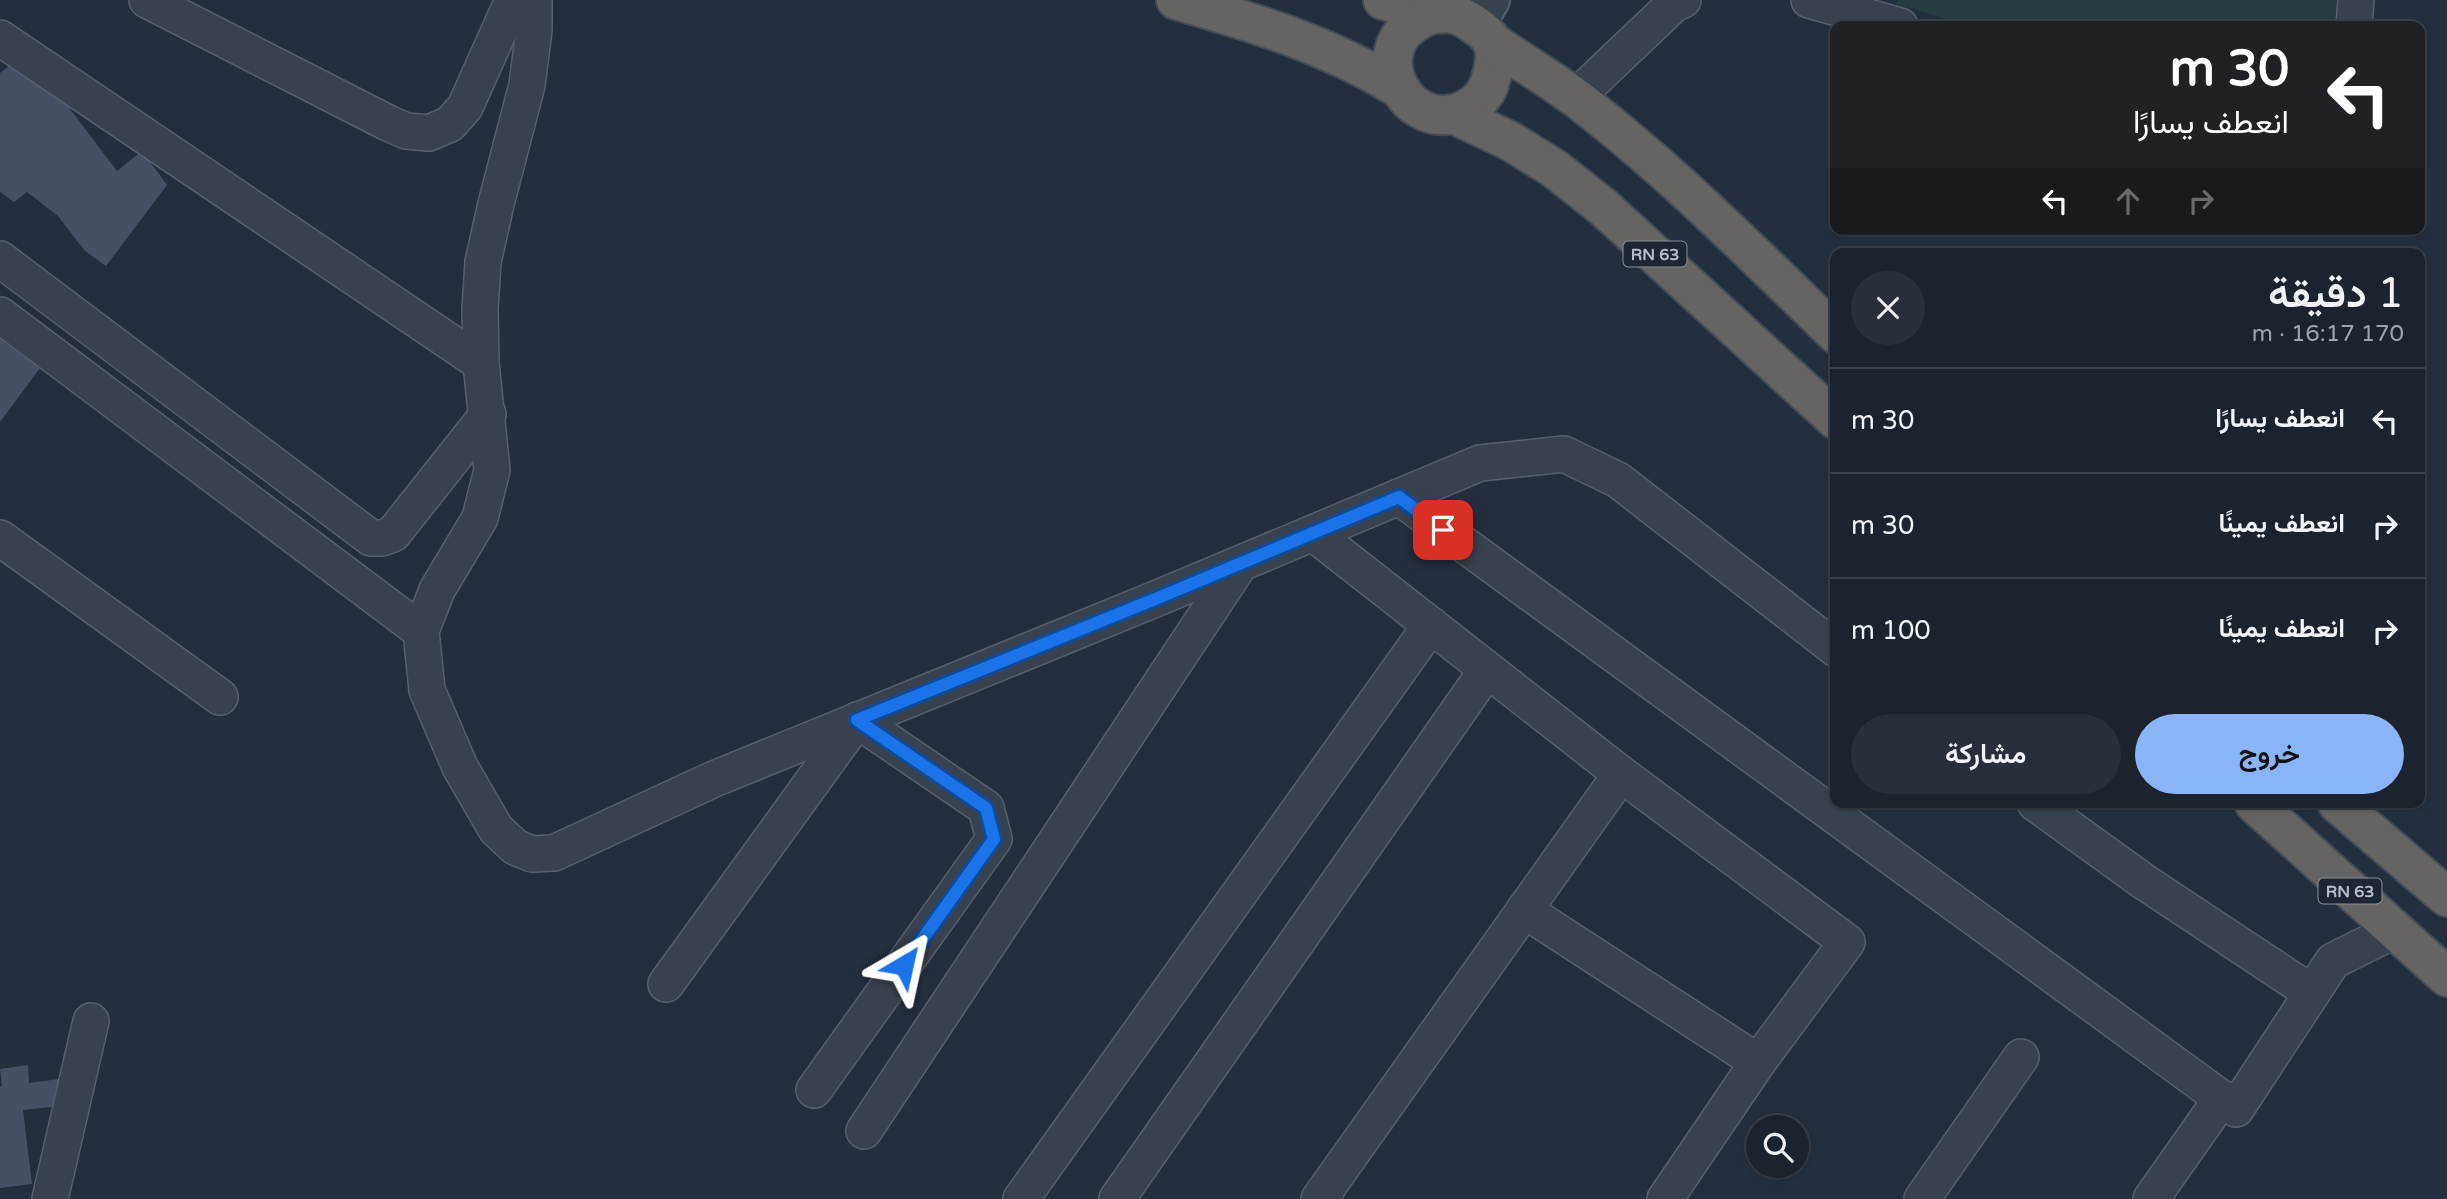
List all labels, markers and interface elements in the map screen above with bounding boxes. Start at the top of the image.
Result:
text: 30 m [2170,40,2289,99]
icon: left [2313,49,2404,140]
text: انعطف يسارًا [2133,104,2289,142]
icon: left [2036,182,2074,220]
icon: ahead [2109,182,2147,220]
icon: right [2182,182,2220,220]
road number: RN 63 [1624,242,1686,266]
text: 1 دقيقة [2268,268,2404,319]
button: close [1851,271,1925,345]
text: 170 m · 16:17 [2252,320,2404,348]
icon: left [2366,402,2404,440]
text: انعطف يسارًا [2215,403,2345,434]
text: 30 m [1851,405,1914,436]
pin [1413,500,1473,560]
icon: right [2366,507,2404,545]
text: انعطف يمينًا [2218,508,2345,539]
text: 30 m [1851,510,1914,541]
icon: arrive [1424,511,1462,549]
icon: right [2366,612,2404,650]
text: انعطف يمينًا [2218,613,2345,644]
text: 100 m [1851,615,1931,646]
button: مشاركة [1851,714,2121,794]
button: خروج [2135,714,2404,794]
road number: RN 63 [2318,878,2382,904]
position arrow [867,928,941,1002]
map controls [1746,1115,1809,1178]
button: search [1746,1115,1809,1178]

